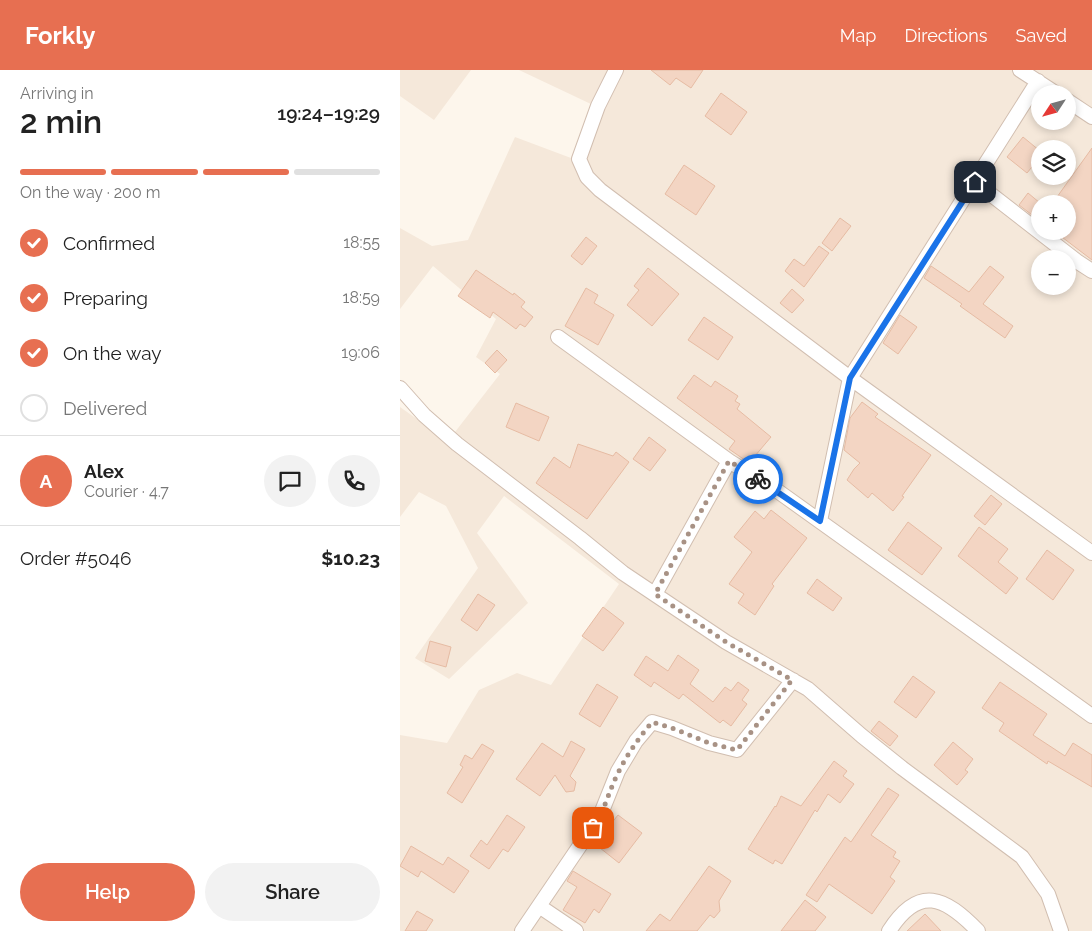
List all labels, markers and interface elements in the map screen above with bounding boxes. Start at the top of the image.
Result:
text: Forkly [25,21,95,50]
text: Map [840,25,876,46]
text: Directions [904,25,988,46]
text: Saved [1016,25,1067,46]
text: Arriving in [20,84,94,103]
north arrow [1031,85,1076,130]
map controls [1031,85,1076,295]
text: 19:24–19:29 [277,102,380,124]
text: 2 min [20,103,102,140]
button: layers [1031,140,1076,185]
pin [954,161,996,203]
icon: home [961,168,989,196]
text: On the way · 200 m [20,183,160,202]
button: + [1031,195,1076,240]
icon: check [20,229,48,257]
text: Confirmed [63,232,155,254]
text: 18:55 [343,233,380,252]
button: − [1031,250,1076,295]
icon: check [20,284,48,312]
text: Preparing [63,287,148,309]
text: 18:59 [343,288,380,307]
icon: check [20,339,48,367]
text: On the way [63,342,162,364]
text: 19:06 [341,343,380,362]
text: Delivered [63,397,147,419]
courier [733,454,783,504]
button: chat [264,455,316,507]
button: phone [328,455,380,507]
text: Alex [84,460,124,482]
icon: bike [744,465,772,493]
text: A [40,470,52,492]
text: Courier · 4.7 [84,482,169,501]
text: Order #5046 [20,547,131,569]
text: $10.23 [321,547,380,569]
pin [572,807,614,849]
icon: bag [579,814,607,842]
button: Help [20,863,195,921]
button: Share [205,863,380,921]

